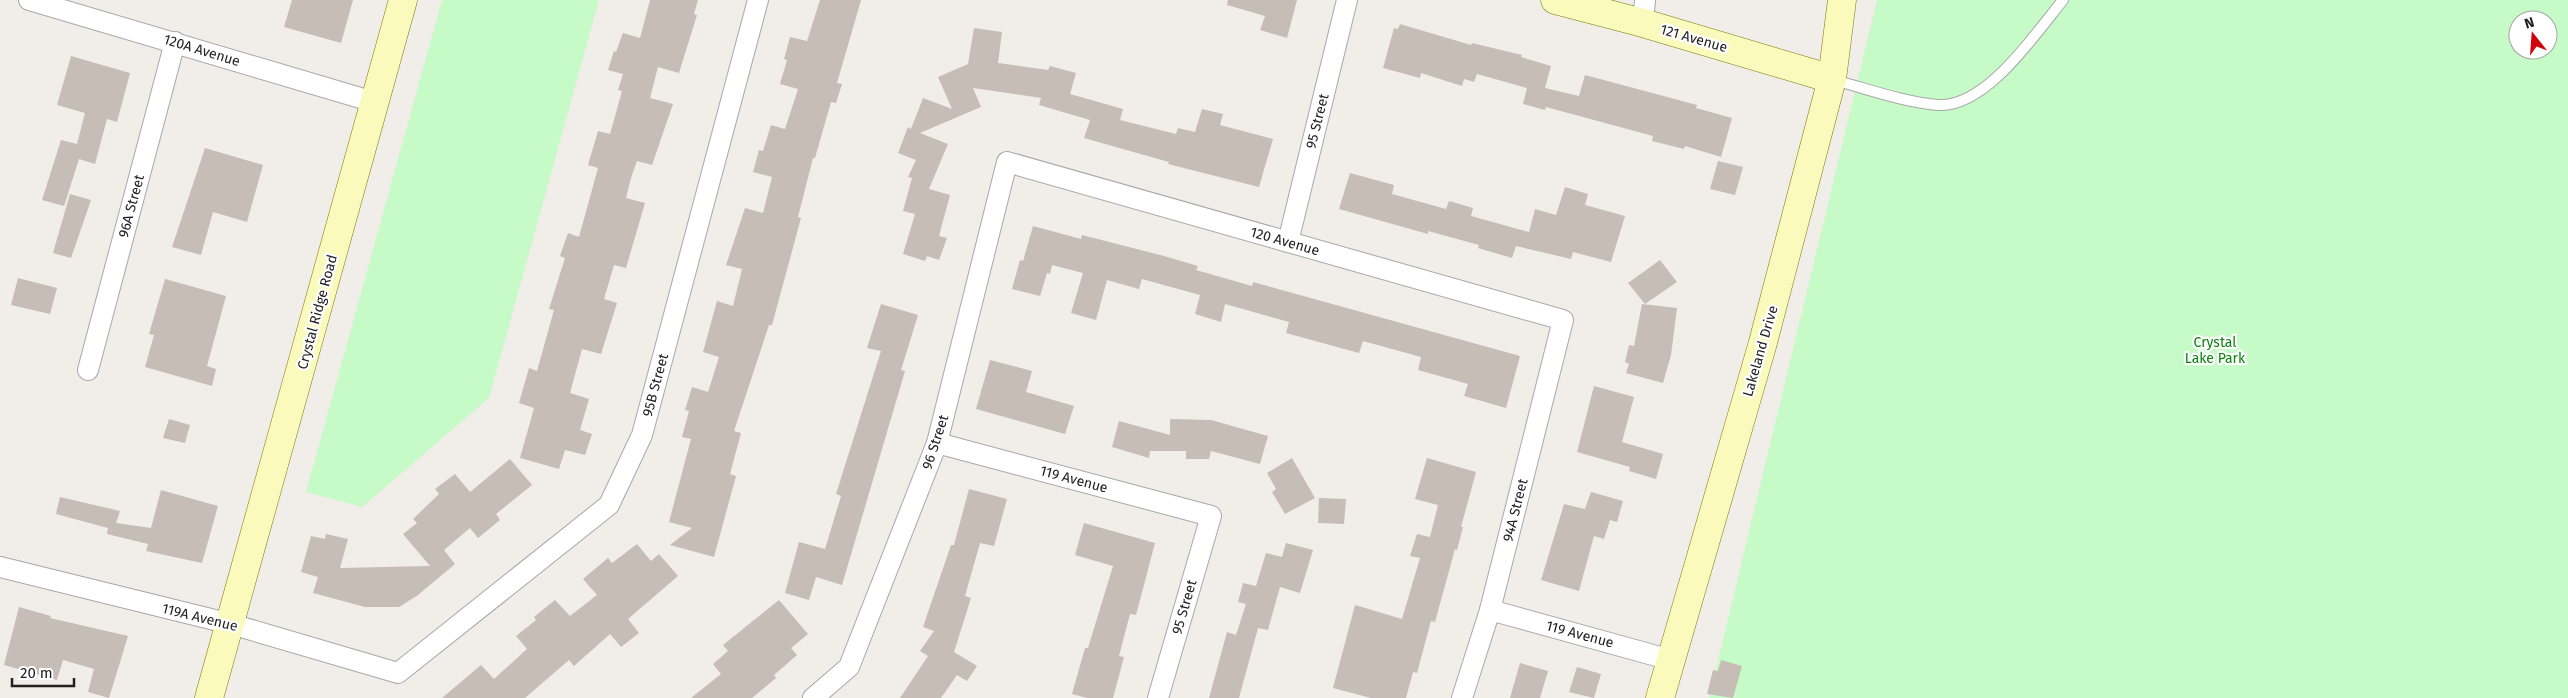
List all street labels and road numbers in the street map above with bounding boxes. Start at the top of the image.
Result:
street label: 121 Avenue [1658,21,1729,56]
street label: 120A Avenue [162,31,242,70]
street label: 95 Street [1302,91,1333,150]
street label: 96A Street [115,172,148,239]
street label: 120 Avenue [1248,224,1321,259]
street label: Crystal Ridge Road [294,253,341,371]
street label: Lakeland Drive [1739,304,1782,399]
street label: 95B Street [639,351,672,419]
street label: 96 Street [919,412,953,472]
street label: 119 Avenue [1038,462,1110,497]
street label: 94A Street [1499,476,1532,543]
street label: 95 Street [1169,577,1201,636]
street label: 119A Avenue [160,600,239,635]
street label: 119 Avenue [1544,617,1616,652]

